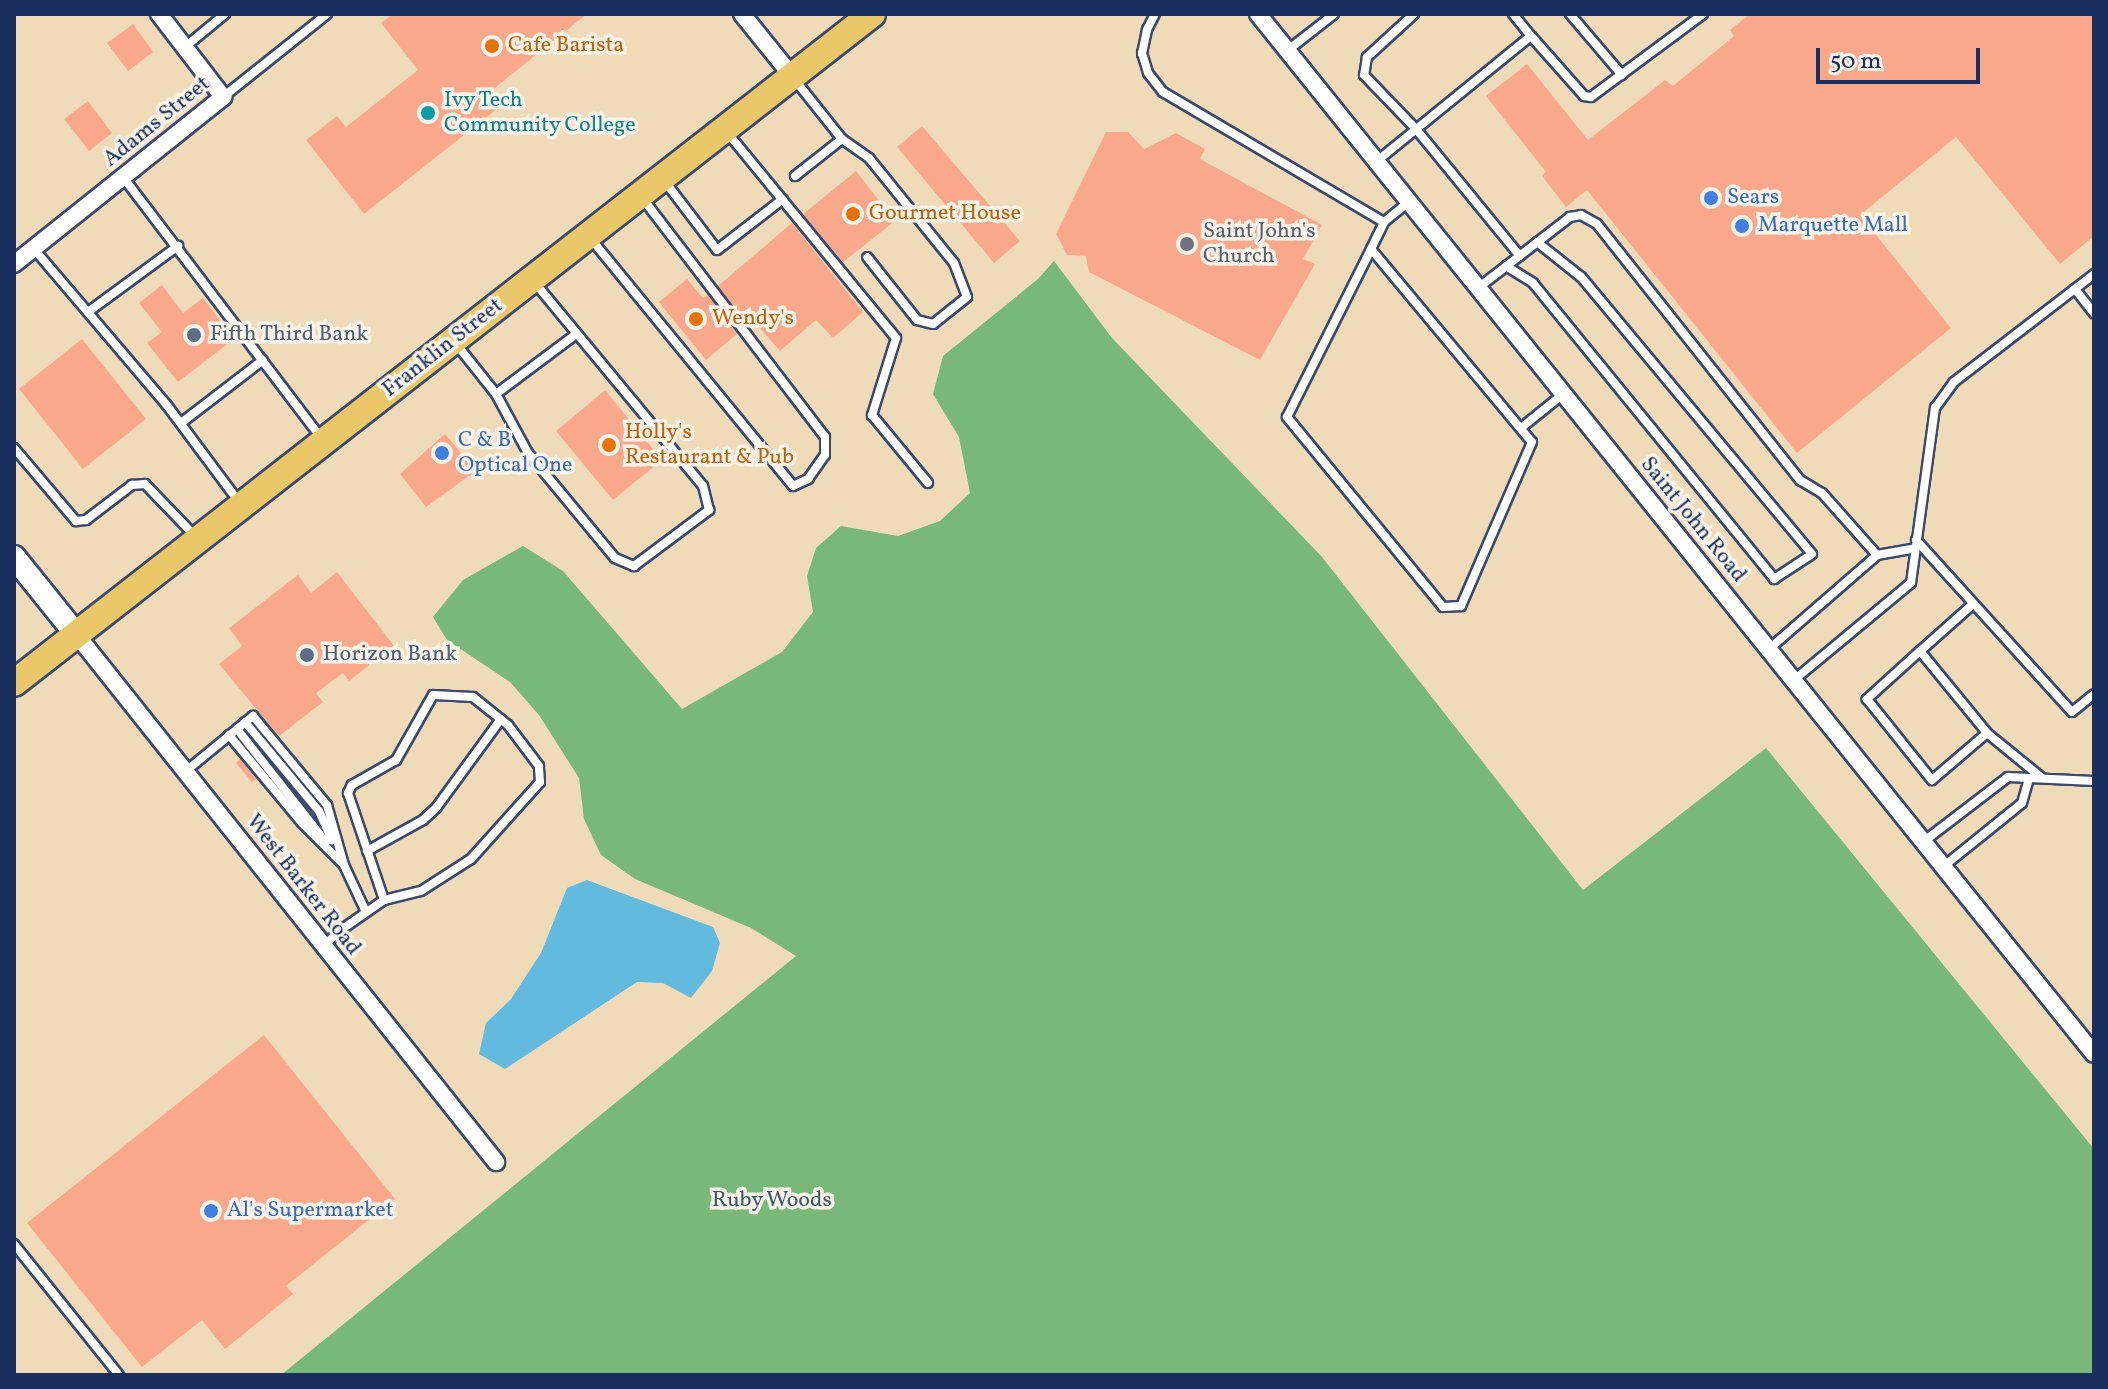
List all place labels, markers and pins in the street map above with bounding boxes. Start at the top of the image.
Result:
place label: Cafe Barista [508,33,624,59]
marker: Cafe Barista [483,37,501,55]
place label: Ivy Tech Community College [444,87,636,138]
marker: Ivy Tech Community College [419,104,437,122]
place label: Sears [1727,185,1779,211]
marker: Sears [1702,189,1720,207]
place label: Gourmet House [869,201,1021,227]
marker: Gourmet House [844,205,862,223]
place label: Marquette Mall [1758,213,1908,239]
marker: Marquette Mall [1733,217,1751,235]
place label: Saint John's Church [1203,218,1316,270]
marker: Saint John's Church [1178,235,1196,253]
place label: Wendy's [712,306,794,332]
marker: Wendy's [687,310,705,328]
place label: Fifth Third Bank [210,322,369,348]
marker: Fifth Third Bank [185,326,203,344]
place label: Holly's Restaurant & Pub [625,419,794,470]
place label: C & B Optical One [458,427,572,478]
marker: Holly's Restaurant & Pub [600,436,618,454]
marker: C & B Optical One [433,444,451,462]
place label: Horizon Bank [323,642,457,668]
marker: Horizon Bank [298,646,316,664]
place label: Al's Supermarket [227,1198,393,1224]
marker: Al's Supermarket [202,1202,220,1220]

